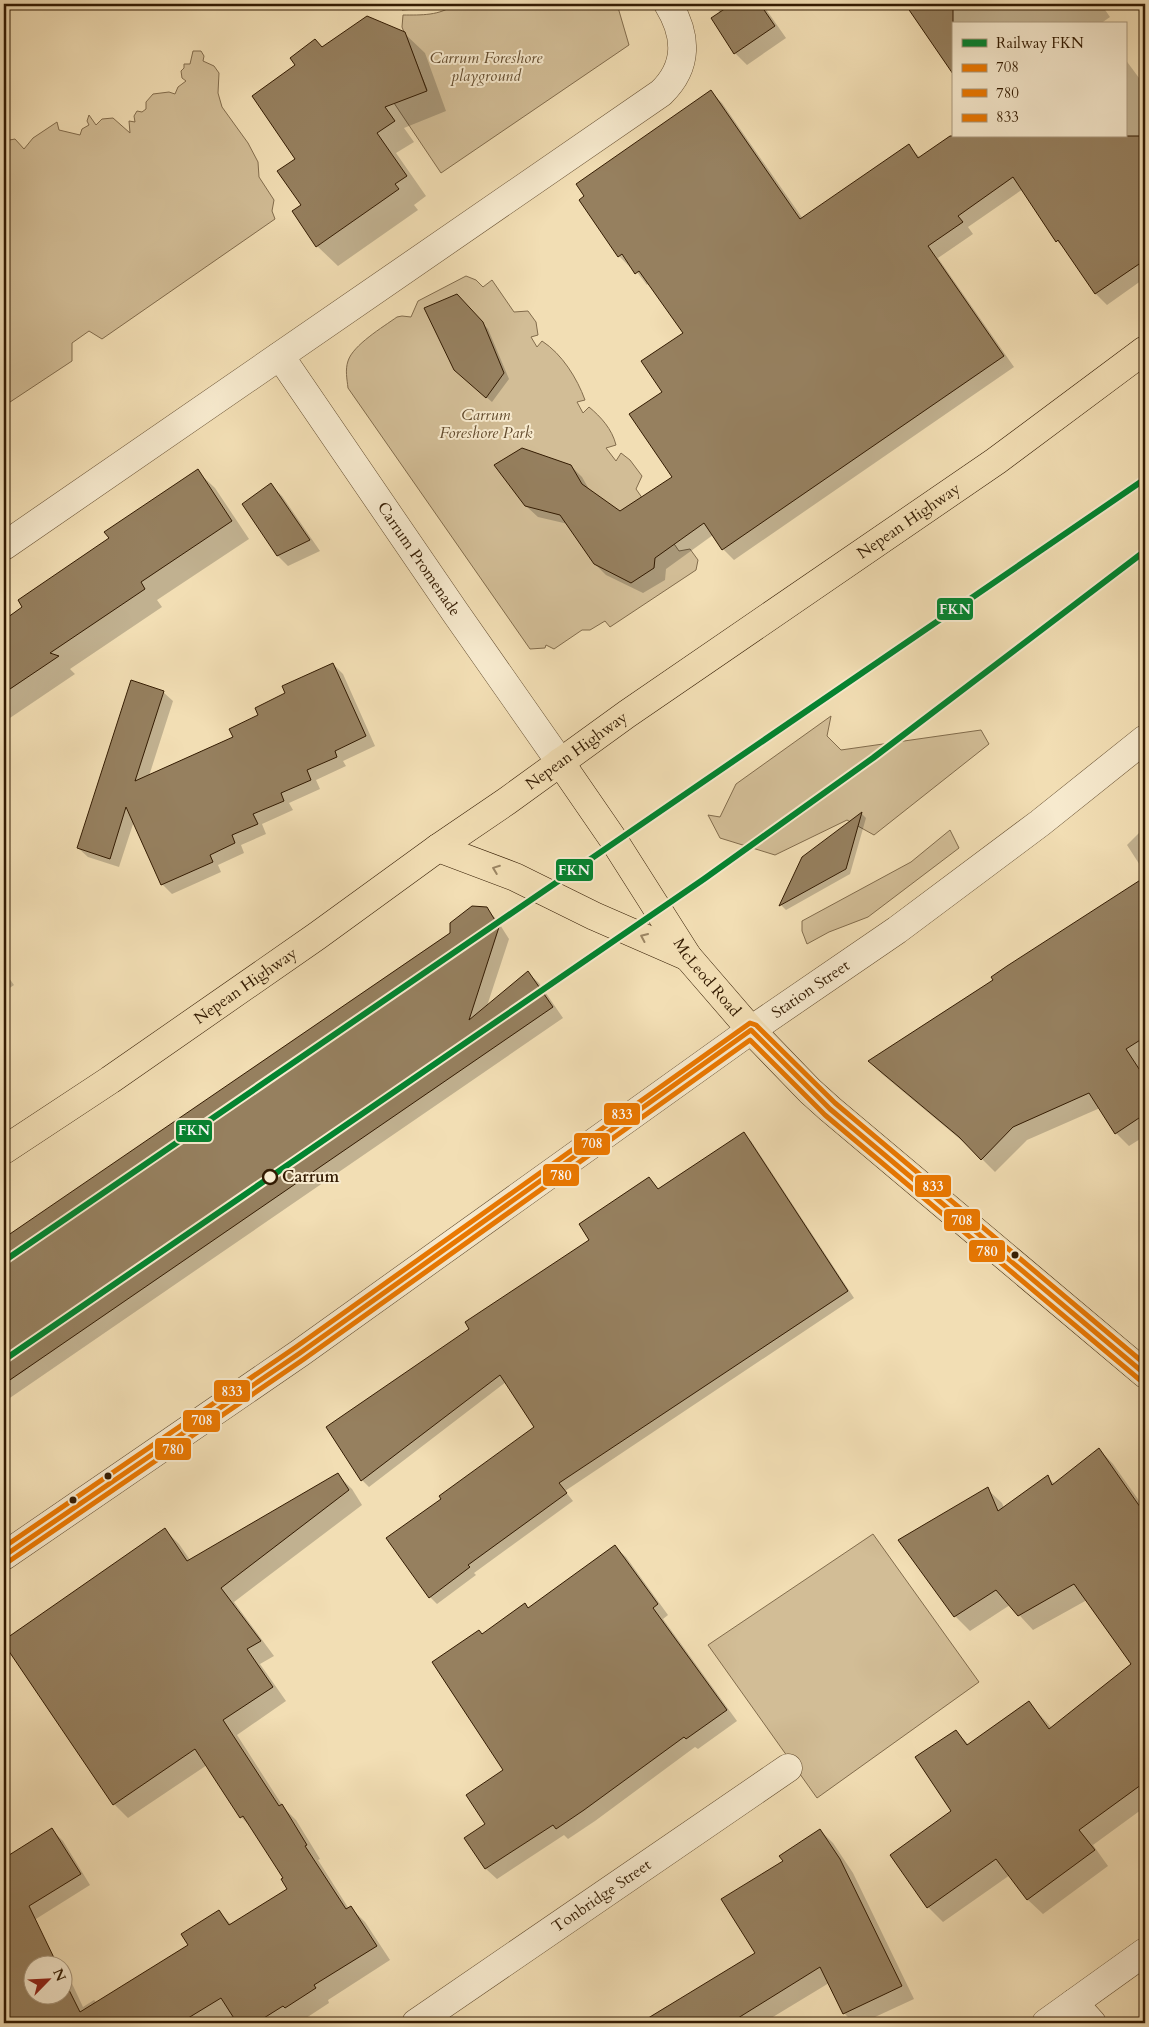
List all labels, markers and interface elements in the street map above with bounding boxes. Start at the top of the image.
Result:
legend [952,22,1126,138]
text: Railway FKN [996,33,1084,53]
park label: Carrum Foreshore playground [430,47,543,87]
text: 708 [996,57,1019,77]
text: 780 [996,83,1019,103]
text: 833 [996,107,1019,127]
park label: Carrum Foreshore Park [440,404,533,444]
street label: Nepean Highway [853,477,965,564]
street label: Carrum Promenade [372,498,466,621]
line badge: FKN [936,597,974,621]
text: FKN [939,600,971,619]
street label: Nepean Highway [521,706,632,795]
line badge: FKN [555,858,594,882]
text: FKN [558,861,590,880]
one-way arrow [492,865,501,876]
one-way arrow [640,933,649,944]
street label: McLeod Road [668,934,746,1022]
street label: Nepean Highway [190,942,302,1029]
street label: Station Street [767,955,854,1024]
line badge: 833 [603,1102,641,1126]
text: 833 [611,1105,633,1124]
line badge: FKN [175,1119,213,1143]
text: FKN [178,1121,210,1140]
line badge: 708 [573,1132,611,1156]
text: 708 [581,1134,603,1153]
line badge: 780 [542,1163,580,1187]
place label: Carrum [282,1166,340,1188]
text: 780 [550,1166,572,1185]
marker: Carrum [262,1169,278,1185]
line badge: 833 [914,1174,952,1198]
text: 833 [922,1177,944,1196]
line badge: 708 [943,1208,981,1232]
text: 708 [951,1211,973,1230]
line badge: 780 [968,1239,1006,1263]
text: 780 [976,1242,998,1261]
unlabelled marker [1010,1250,1020,1260]
line badge: 833 [213,1379,251,1403]
text: 833 [221,1382,243,1401]
line badge: 708 [182,1409,221,1433]
text: 708 [191,1411,213,1430]
line badge: 780 [154,1437,192,1461]
text: 780 [162,1440,184,1459]
unlabelled marker [103,1471,113,1481]
unlabelled marker [68,1495,78,1505]
street label: Tonbridge Street [548,1854,656,1938]
north arrow [22,1954,72,2004]
text: N [48,1965,71,1984]

